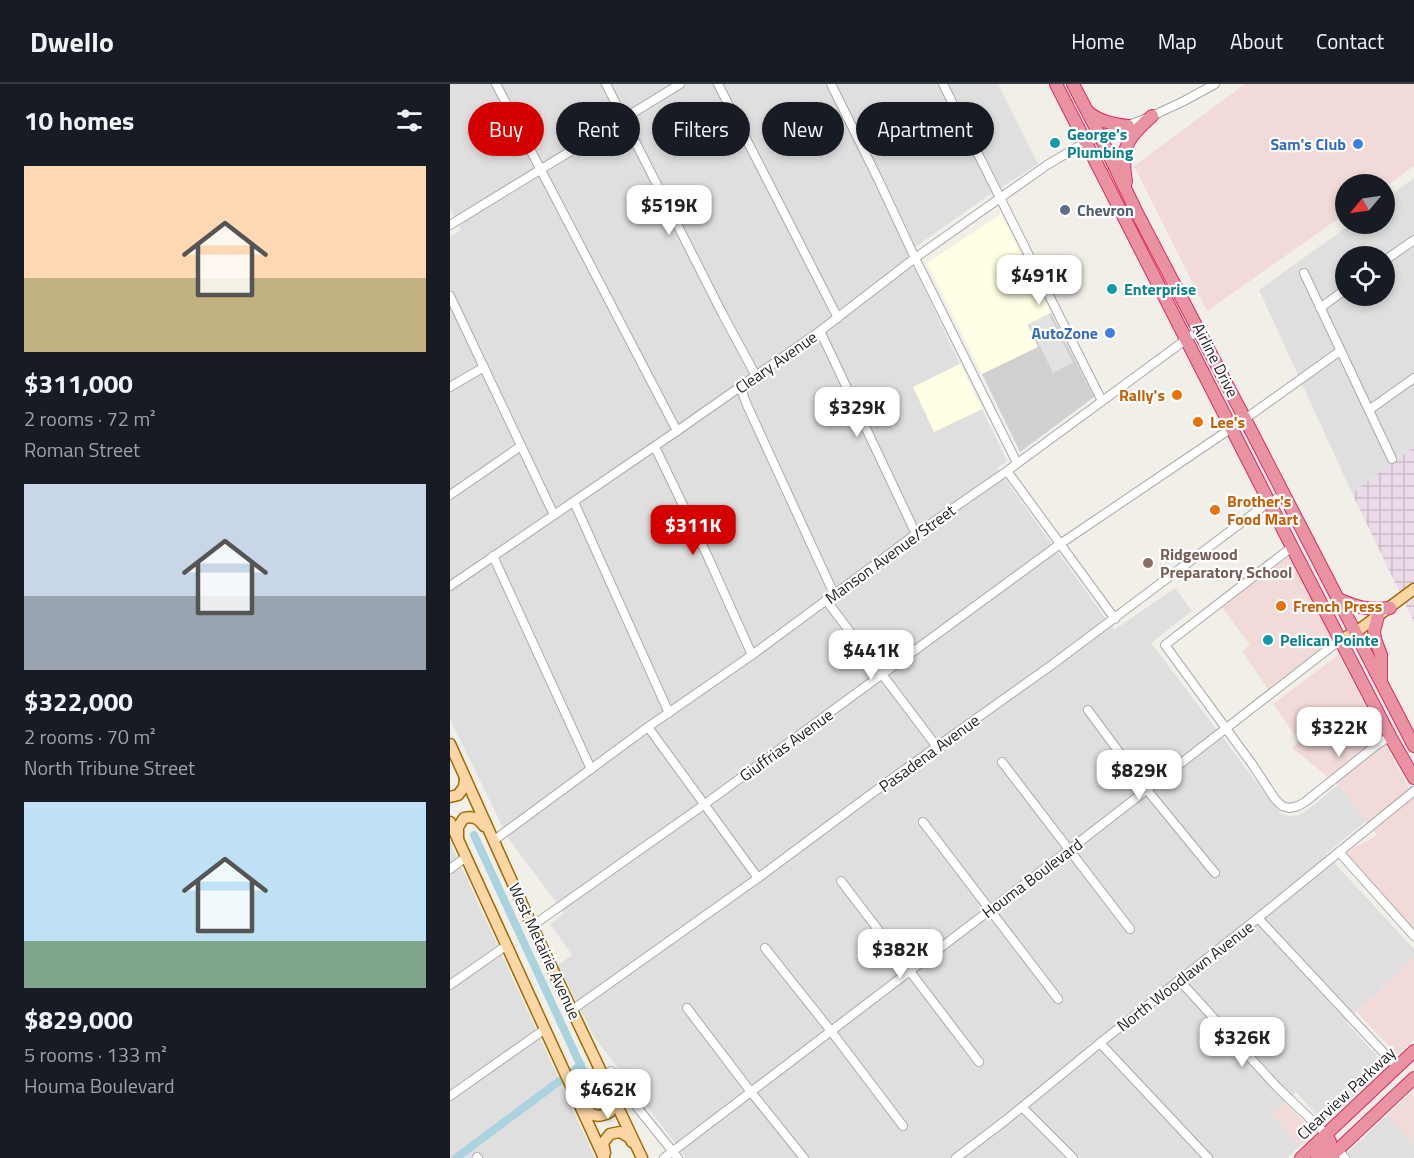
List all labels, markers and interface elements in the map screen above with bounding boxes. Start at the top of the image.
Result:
text: Dwello [30,20,114,63]
text: Home [1071,25,1125,57]
text: Map [1158,25,1197,57]
text: About [1230,25,1283,57]
text: Contact [1316,25,1384,57]
text: 10 homes [24,101,134,140]
chip: Buy [468,102,544,156]
chip: Rent [556,102,640,156]
chip: Filters [652,102,750,156]
chip: New [762,102,844,156]
chip: Apartment [856,102,994,156]
icon: filters [393,104,426,137]
place label: George's Plumbing [1067,122,1134,164]
place label: Sam's Club [1270,132,1346,156]
marker: George's Plumbing [1048,136,1062,150]
marker: Sam's Club [1351,137,1365,151]
north arrow [1335,174,1395,234]
map controls [1335,174,1395,306]
pin: $519K [627,185,711,236]
text: $519K [641,189,697,220]
place label: Chevron [1077,198,1134,222]
marker: Chevron [1058,203,1072,217]
icon: home [171,205,279,313]
button: locate [1335,246,1395,306]
pin: $491K [997,255,1081,306]
text: $491K [1011,259,1067,290]
place label: Enterprise [1124,277,1196,301]
marker: Enterprise [1105,282,1119,296]
street label: Airline Drive [1187,318,1245,402]
place label: AutoZone [1031,321,1098,345]
street label: Cleary Avenue [730,325,822,399]
marker: AutoZone [1103,326,1117,340]
text: $311,000 [24,364,133,403]
place label: Rally's [1119,383,1165,407]
pin: $329K [815,387,899,438]
marker: Rally's [1170,388,1184,402]
text: $329K [829,391,885,422]
text: 2 rooms · 72 m² [24,403,156,434]
place label: Lee's [1210,410,1245,434]
marker: Lee's [1191,415,1205,429]
text: Roman Street [24,434,140,465]
place label: Brother's Food Mart [1227,489,1298,531]
street label: Manson Avenue/Street [820,498,960,610]
marker: Brother's Food Mart [1208,503,1222,517]
pin: $311K [651,505,735,556]
text: $311K [665,509,721,540]
icon: home [171,523,279,631]
place label: Ridgewood Preparatory School [1160,542,1292,584]
marker: Ridgewood Preparatory School [1141,556,1155,570]
place label: French Press [1293,594,1382,618]
marker: French Press [1274,599,1288,613]
place label: Pelican Pointe [1280,628,1379,652]
pin: $441K [829,630,913,681]
marker: Pelican Pointe [1261,633,1275,647]
text: $441K [843,634,899,665]
text: $322,000 [24,682,133,721]
street label: Giuffrias Avenue [734,703,838,787]
pin: $322K [1297,707,1381,758]
street label: Pasadena Avenue [874,708,984,798]
text: $322K [1311,711,1367,742]
text: 2 rooms · 70 m² [24,721,156,752]
pin: $829K [1097,750,1181,801]
text: North Tribune Street [24,752,195,783]
text: $829K [1111,754,1167,785]
street label: Houma Boulevard [977,832,1087,924]
icon: home [171,841,279,949]
street label: West Metairie Avenue [503,879,587,1023]
street label: North Woodlawn Avenue [1112,915,1258,1037]
pin: $382K [858,929,942,980]
text: $382K [872,933,928,964]
text: $829,000 [24,1000,133,1039]
pin: $326K [1200,1017,1284,1068]
text: $326K [1214,1021,1270,1052]
text: 5 rooms · 133 m² [24,1039,167,1070]
street label: Clearview Parkway [1291,1041,1401,1145]
pin: $462K [566,1069,650,1120]
text: Houma Boulevard [24,1070,175,1101]
text: $462K [580,1073,636,1104]

